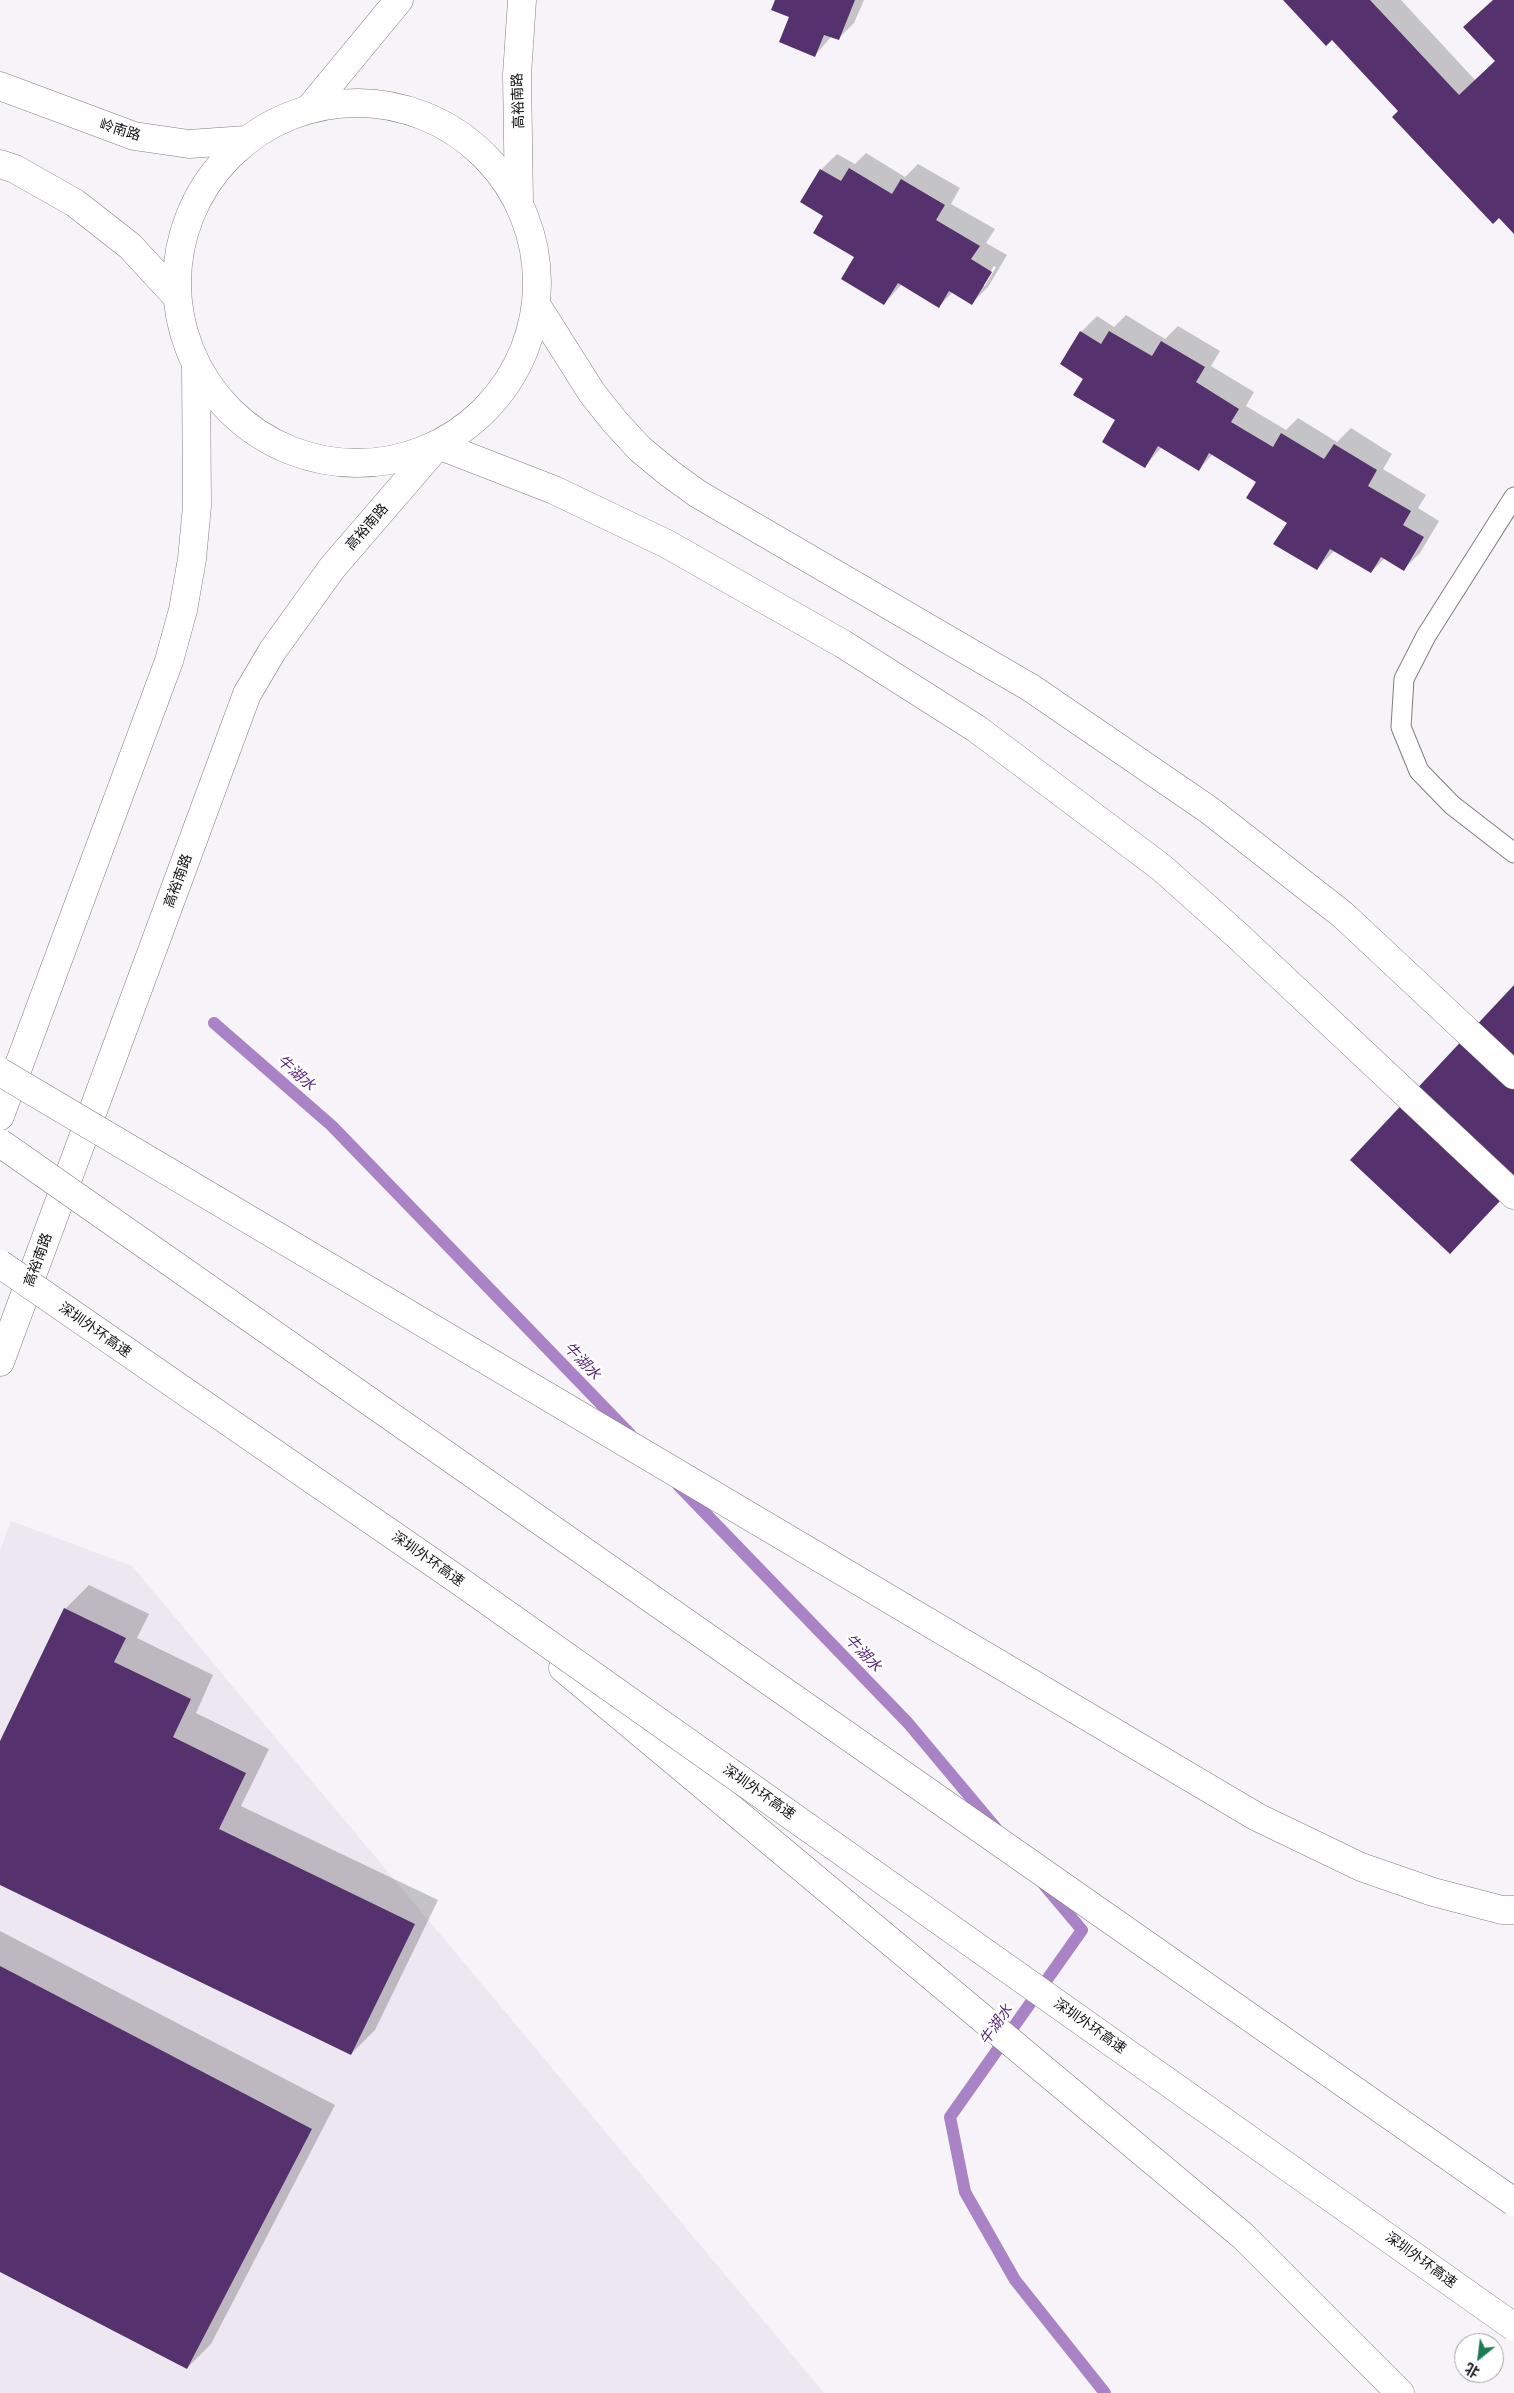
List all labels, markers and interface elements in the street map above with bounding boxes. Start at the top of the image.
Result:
street label: 高裕南路 [509,73,527,129]
street label: 岭南路 [97,116,143,144]
street label: 高裕南路 [342,500,392,554]
street label: 高裕南路 [161,852,195,910]
water label: 牛湖水 [273,1051,319,1095]
street label: 高裕南路 [21,1231,55,1289]
street label: 深圳外环高速 [56,1299,134,1361]
water label: 牛湖水 [560,1339,604,1383]
street label: 深圳外环高速 [389,1528,467,1590]
water label: 牛湖水 [841,1631,885,1675]
street label: 深圳外环高速 [720,1761,798,1823]
street label: 深圳外环高速 [1051,1995,1129,2057]
water label: 牛湖水 [976,2001,1016,2049]
street label: 深圳外环高速 [1382,2229,1460,2291]
north arrow [1454,2333,1504,2383]
text: 北 [1462,2360,1482,2381]

